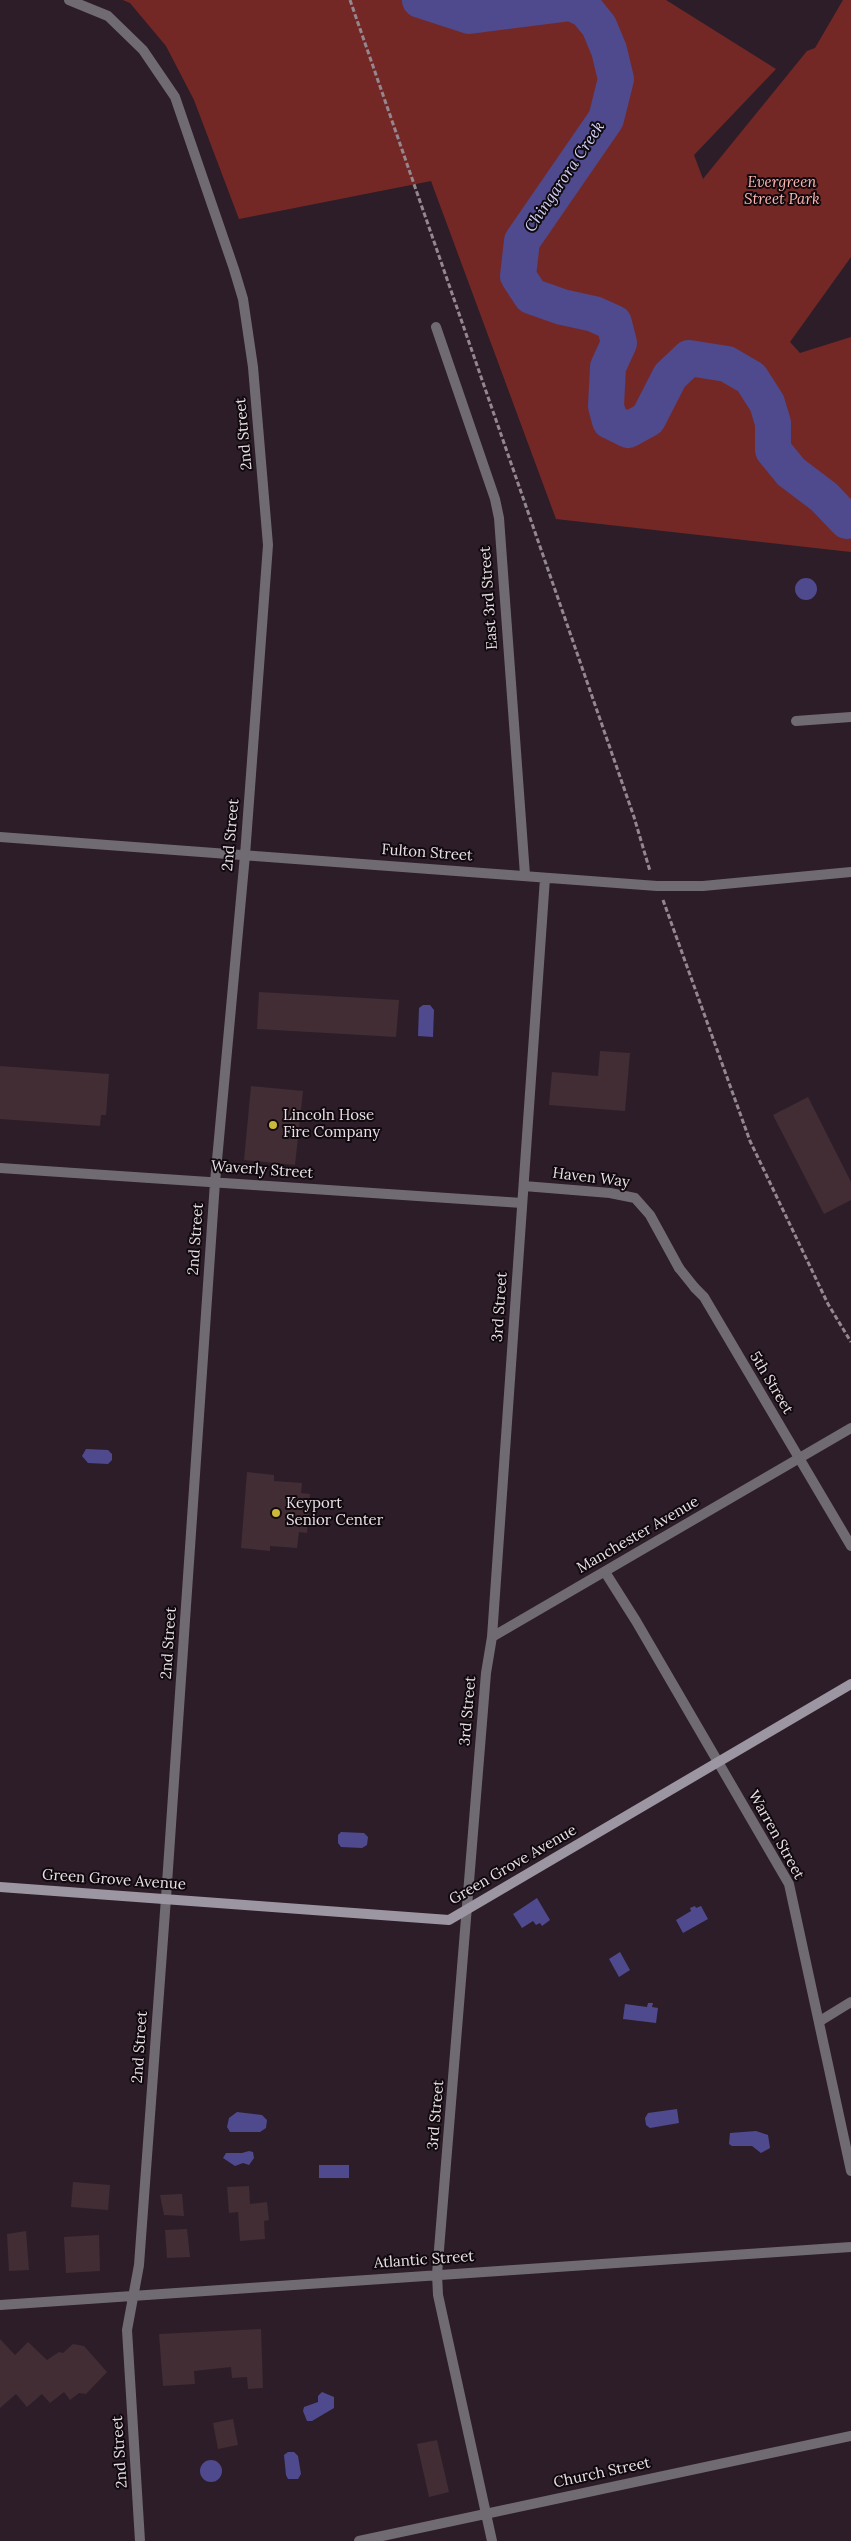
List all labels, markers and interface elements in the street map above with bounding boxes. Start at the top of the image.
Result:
water label: Chingarora Creek [521,118,609,236]
park label: Evergreen Street Park [744,174,820,209]
street label: 2nd Street [232,397,256,471]
street label: East 3rd Street [476,546,502,650]
street label: 2nd Street [219,798,243,872]
street label: Fulton Street [381,841,473,865]
place label: Lincoln Hose Fire Company [283,1107,380,1142]
marker: Lincoln Hose Fire Company [267,1119,279,1131]
street label: Waverly Street [210,1157,314,1183]
street label: Haven Way [551,1164,631,1192]
street label: 2nd Street [184,1202,208,1276]
street label: 3rd Street [489,1271,511,1343]
street label: 5th Street [745,1349,797,1417]
street label: Manchester Avenue [574,1493,702,1577]
place label: Keyport Senior Center [286,1495,383,1530]
marker: Keyport Senior Center [270,1507,282,1519]
street label: 2nd Street [157,1606,181,1680]
street label: 3rd Street [456,1675,480,1747]
street label: Warren Street [744,1787,808,1883]
street label: Green Grove Avenue [446,1821,580,1909]
street label: Green Grove Avenue [42,1866,186,1894]
street label: 2nd Street [128,2010,152,2084]
street label: 3rd Street [424,2079,448,2151]
street label: Atlantic Street [373,2248,475,2272]
street label: 2nd Street [108,2415,132,2489]
street label: Church Street [552,2454,652,2492]

